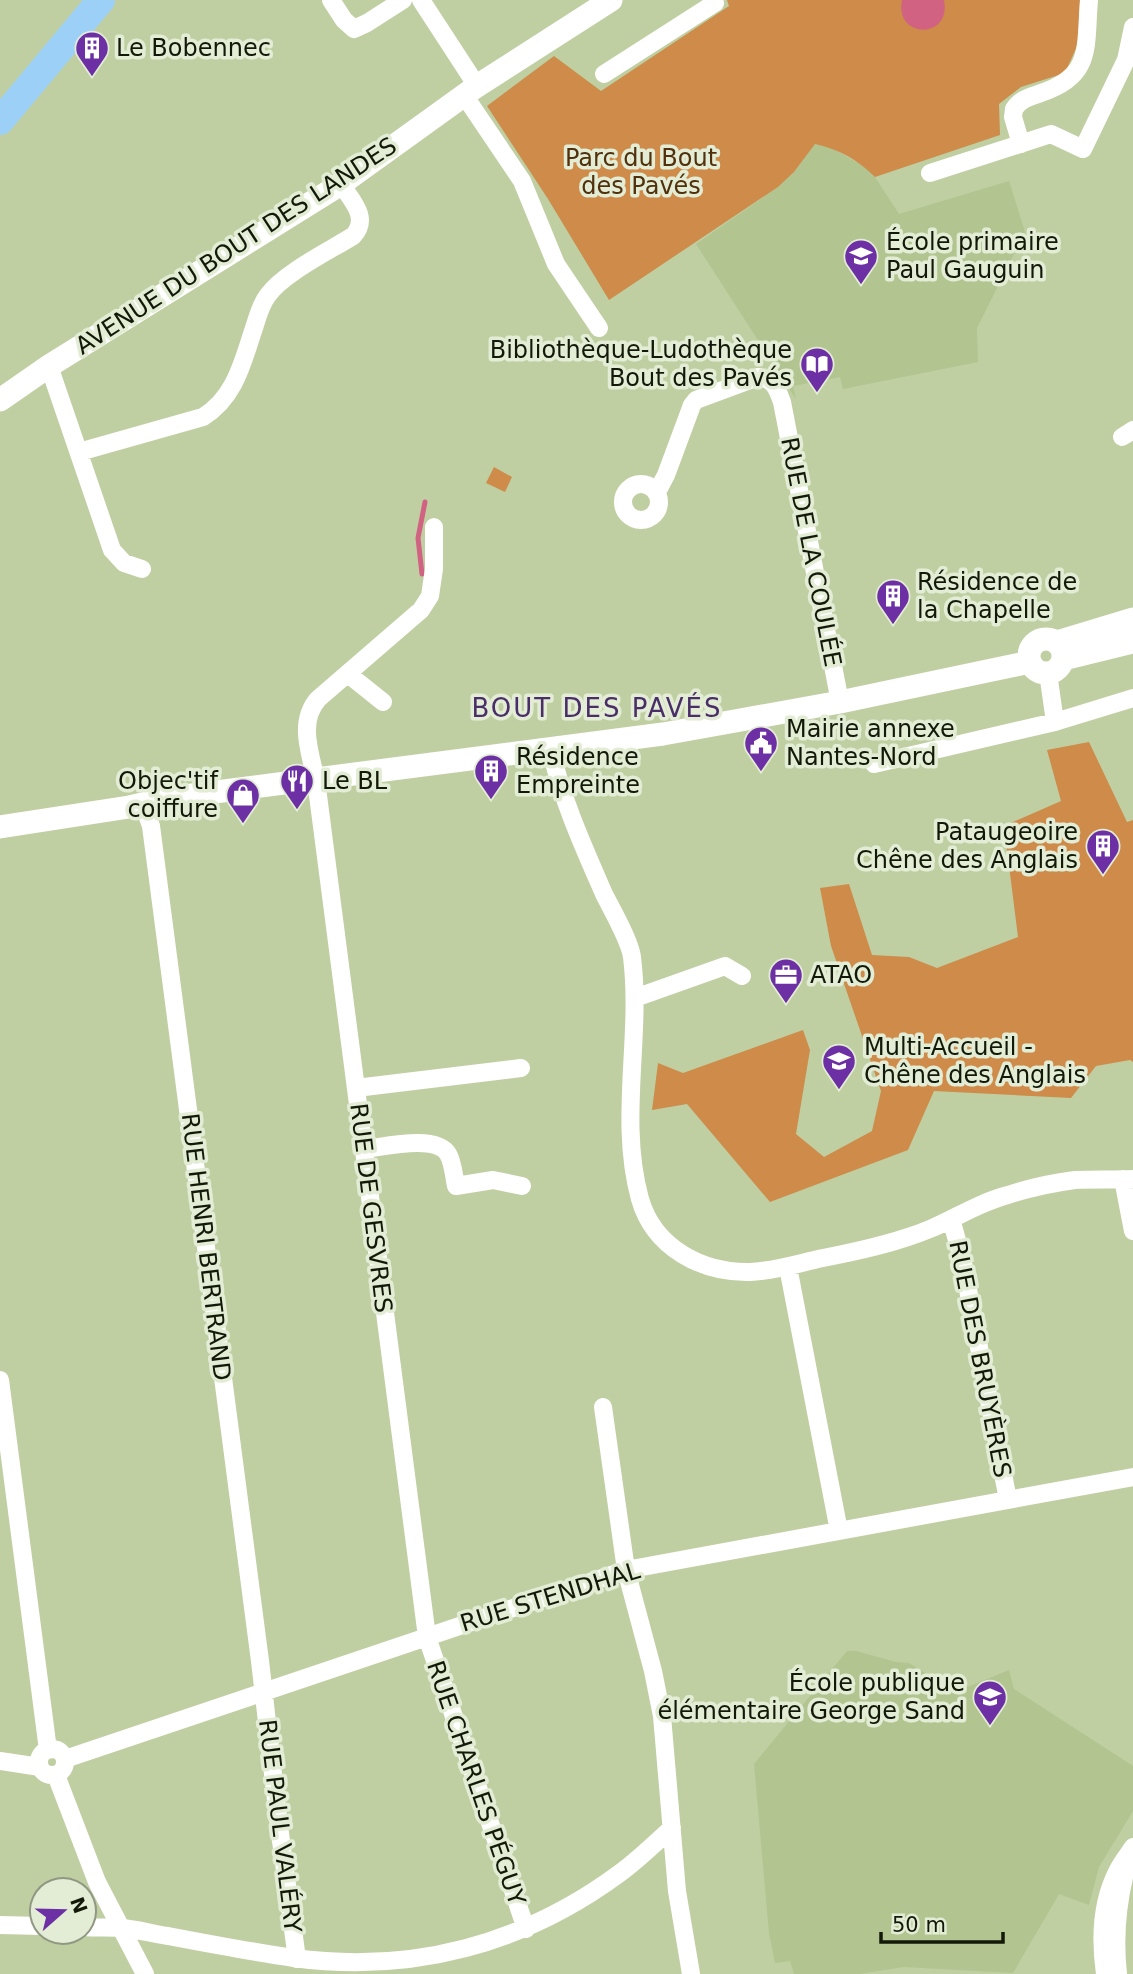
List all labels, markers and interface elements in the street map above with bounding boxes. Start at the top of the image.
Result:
building icon: Le Bobennec [73,29,111,78]
place label: Le Bobennec [116,34,271,62]
street label: AVENUE DU BOUT DES LANDES [70,132,402,360]
park label: Parc du Bout des Pavés [565,144,717,200]
place label: École primaire Paul Gauguin [886,227,1059,284]
school or university icon: École primaire Paul Gauguin [842,237,880,286]
place label: Bibliothèque-Ludothèque Bout des Pavés [490,336,792,392]
library icon: Bibliothèque-Ludothèque Bout des Pavés [798,345,836,394]
street label: RUE DE LA COULÉE [775,435,848,669]
place label: Résidence de la Chapelle [917,568,1077,624]
building icon: Résidence de la Chapelle [874,577,912,626]
district label: BOUT DES PAVÉS [471,692,723,723]
place label: Mairie annexe Nantes-Nord [786,715,955,771]
public building icon: Mairie annexe Nantes-Nord [742,724,780,773]
place label: Résidence Empreinte [516,743,640,799]
building icon: Résidence Empreinte [472,752,510,801]
restaurant icon: Le BL [278,762,316,811]
place label: Objec'tif coiffure [118,767,219,823]
place label: Le BL [322,767,388,795]
shop icon: Objec'tif coiffure [224,776,262,825]
place label: Pataugeoire Chêne des Anglais [856,818,1078,874]
building icon: Pataugeoire Chêne des Anglais [1084,827,1122,876]
office icon: ATAO [767,956,805,1005]
place label: ATAO [810,961,872,989]
place label: Multi-Accueil - Chêne des Anglais [864,1033,1086,1089]
school or university icon: Multi-Accueil - Chêne des Anglais [820,1042,858,1091]
street label: RUE DE GESVRES [344,1102,398,1314]
street label: RUE HENRI BERTRAND [176,1112,236,1382]
street label: RUE DES BRUYÈRES [943,1238,1018,1480]
street label: RUE STENDHAL [457,1556,644,1638]
street label: RUE CHARLES PÉGUY [421,1657,532,1909]
place label: École publique élémentaire George Sand [657,1668,965,1725]
school or university icon: École publique élémentaire George Sand [971,1678,1009,1727]
street label: RUE PAUL VALÉRY [253,1718,308,1935]
north arrow [28,1876,98,1946]
text: N [66,1894,92,1916]
scale bar [881,1900,1004,1944]
text: 50 m [892,1913,946,1937]

